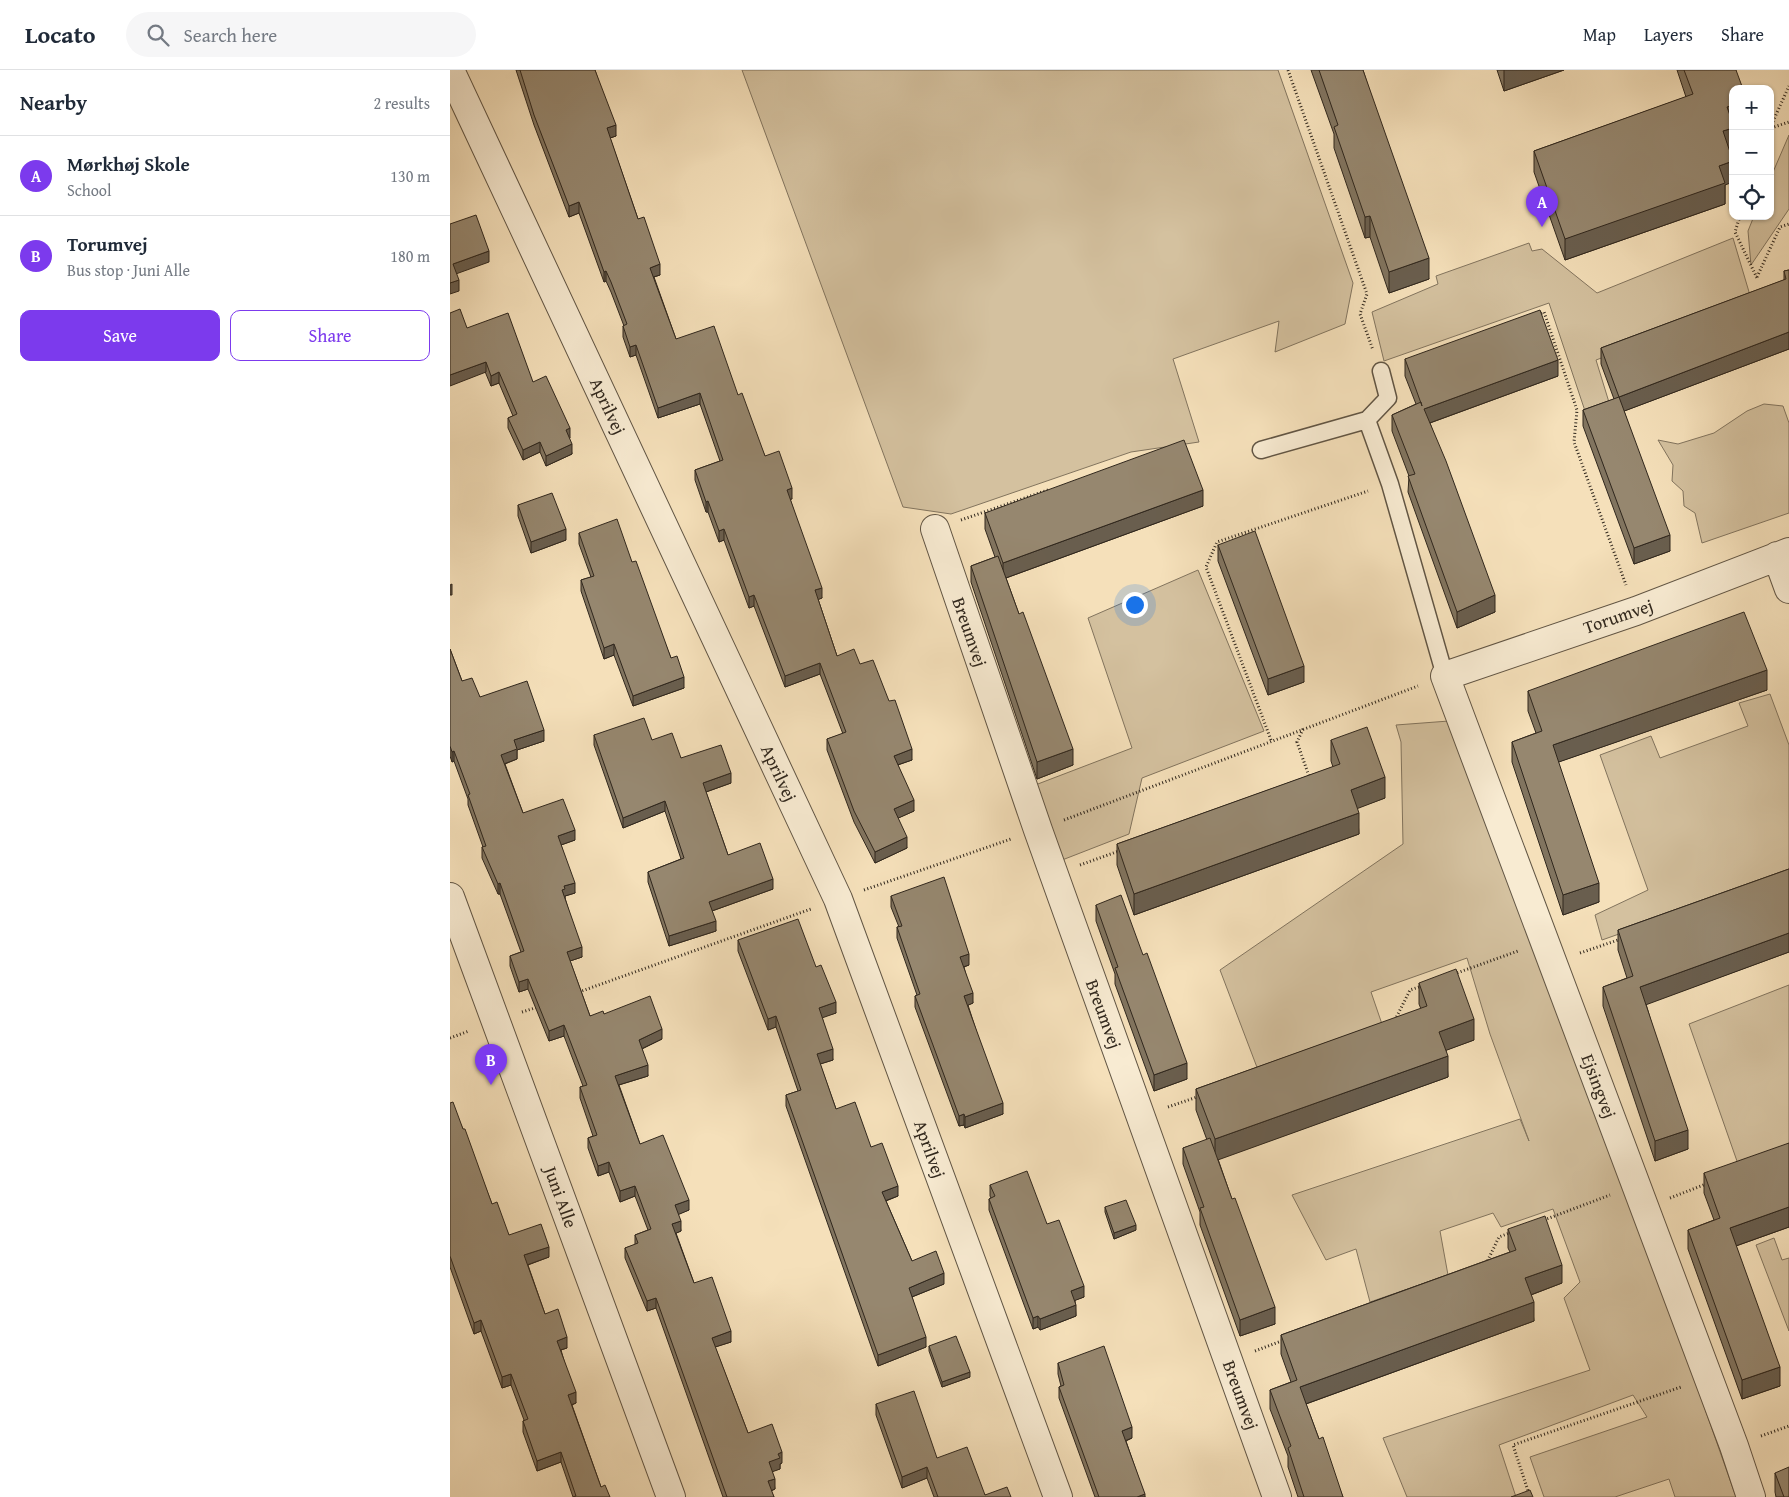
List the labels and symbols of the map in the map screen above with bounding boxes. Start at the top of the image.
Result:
pin: A [1526,186,1558,227]
street label: Aprilvej [583,373,633,439]
street label: Torumvej [1579,591,1657,641]
your location [1122,592,1148,618]
street label: Breumvej [946,594,994,670]
street label: Aprilvej [754,740,804,806]
street label: Breumvej [1079,976,1129,1052]
pin: B [475,1044,507,1085]
street label: Ejsingvej [1574,1050,1624,1122]
street label: Aprilvej [907,1116,953,1182]
street label: Juni Alle [537,1160,585,1232]
street label: Breumvej [1216,1357,1266,1433]

